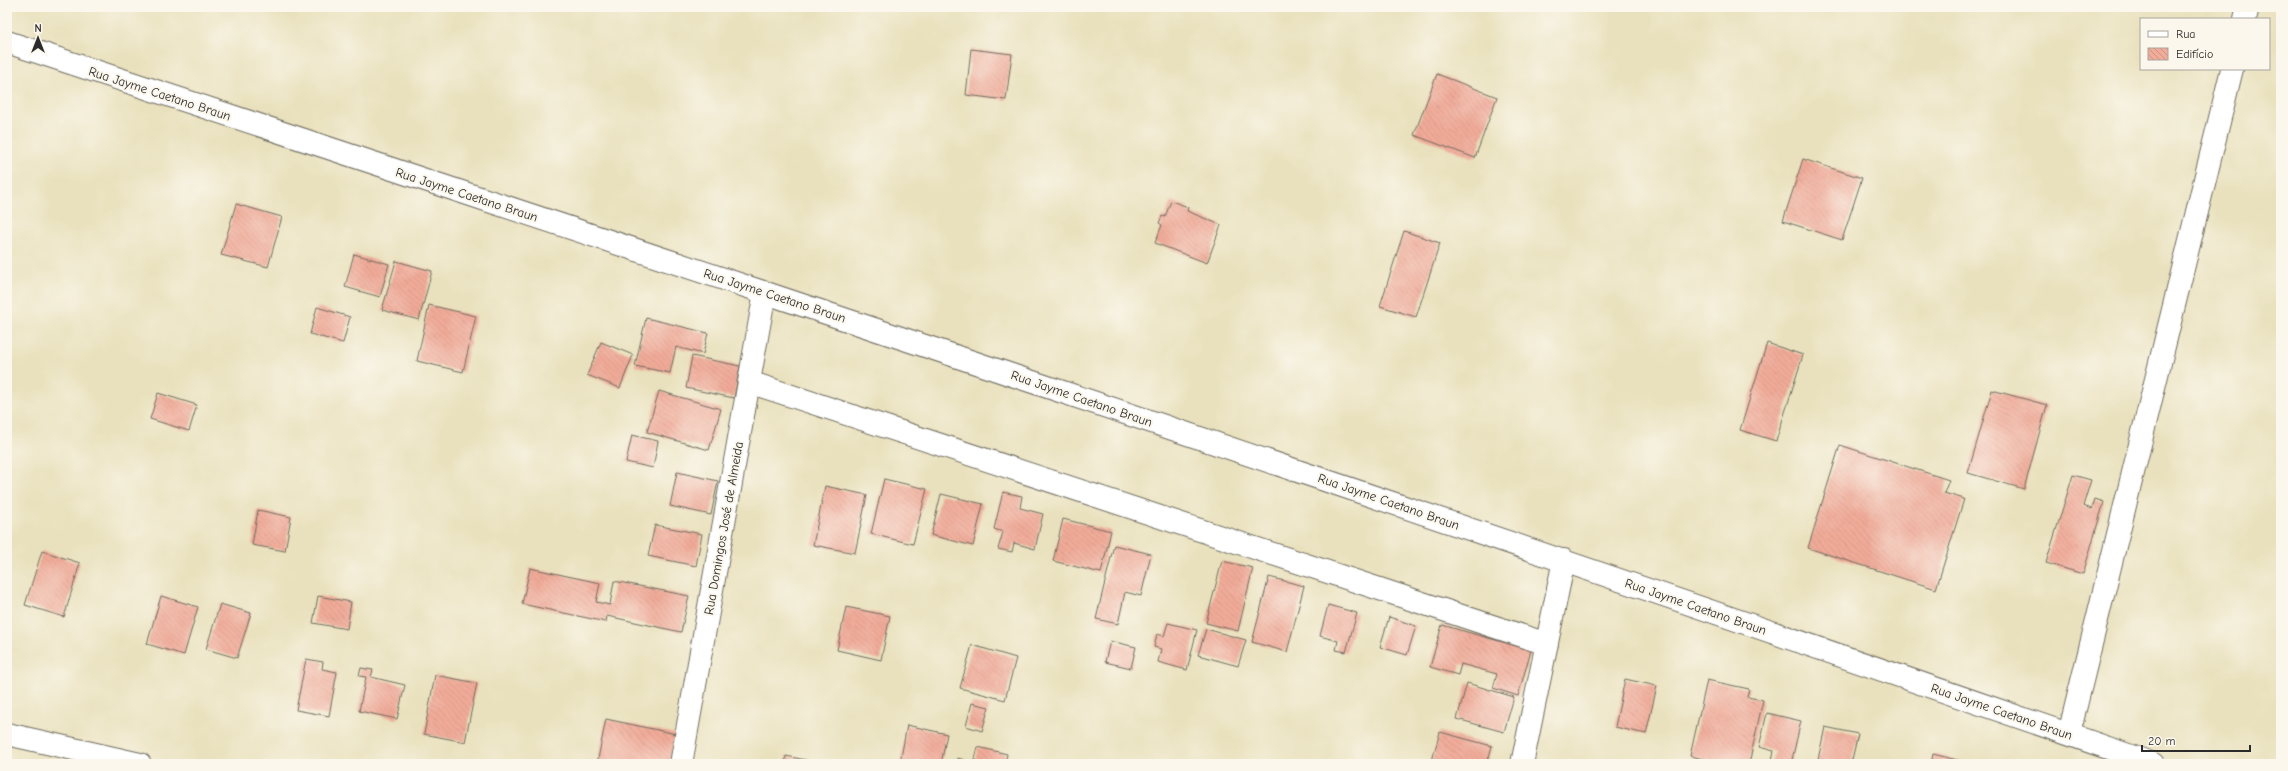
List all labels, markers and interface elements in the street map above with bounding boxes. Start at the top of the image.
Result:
north arrow [18,18,58,58]
legend [2140,18,2270,70]
text: N [34,22,42,35]
text: Rua [2176,27,2195,41]
text: Edifício [2176,47,2213,61]
street label: Rua Jayme Caetano Braun [87,63,233,124]
street label: Rua Jayme Caetano Braun [394,164,540,225]
street label: Rua Jayme Caetano Braun [702,265,848,326]
street label: Rua Jayme Caetano Braun [1009,367,1155,430]
street label: Rua Domingos José de Almeida [701,440,746,616]
street label: Rua Jayme Caetano Braun [1316,470,1462,533]
street label: Rua Jayme Caetano Braun [1623,575,1769,638]
street label: Rua Jayme Caetano Braun [1929,680,2075,743]
scale bar [2142,727,2250,753]
text: 20 m [2148,734,2176,748]

